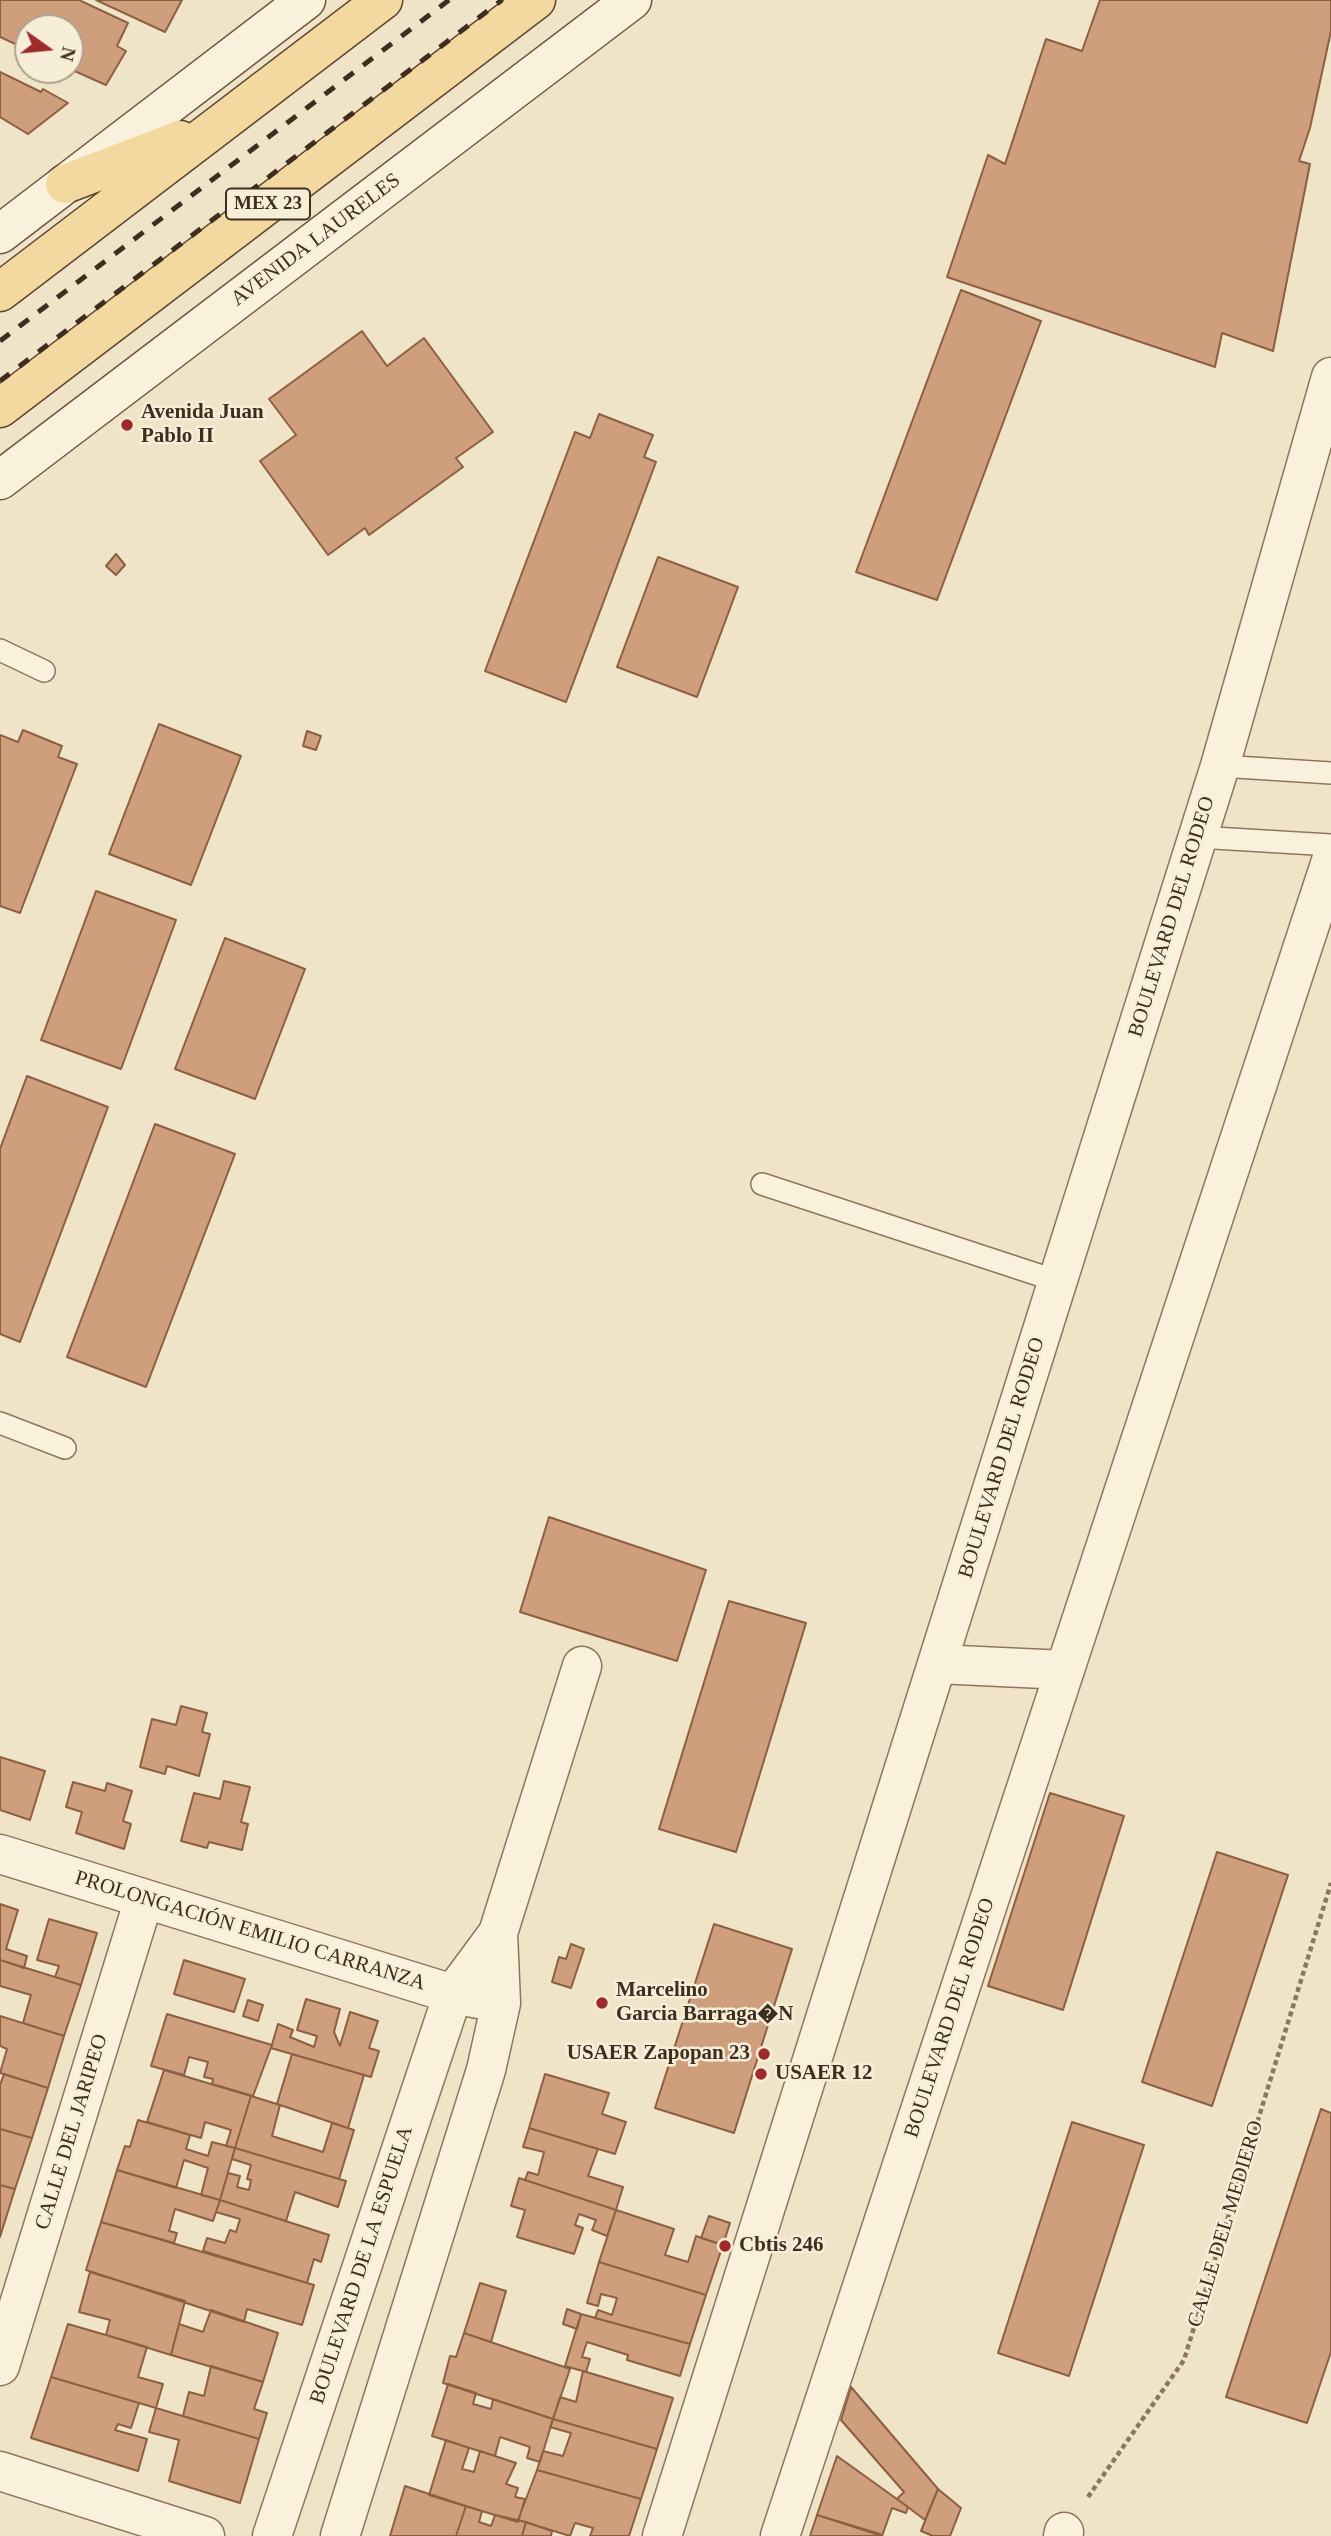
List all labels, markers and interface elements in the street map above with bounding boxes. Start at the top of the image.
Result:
north arrow [14,14,84,84]
text: N [56,45,80,63]
street label: AVENIDA LAURELES [226,168,406,312]
road number: MEX 23 [226,188,310,220]
place label: Avenida Juan Pablo II [141,400,264,450]
marker: Avenida Juan Pablo II [119,417,135,433]
street label: BOULEVARD DEL RODEO [1123,794,1221,1040]
street label: BOULEVARD DEL RODEO [953,1335,1051,1581]
street label: PROLONGACIÓN EMILIO CARRANZA [72,1866,428,1996]
street label: BOULEVARD DEL RODEO [899,1895,1001,2141]
place label: Marcelino Garcia Barraga�N [616,1978,793,2028]
marker: Marcelino Garcia Barraga�N [594,1995,610,2011]
street label: CALLE DEL JARIPEO [30,2031,114,2233]
place label: USAER Zapopan 23 [567,2041,750,2067]
marker: USAER Zapopan 23 [756,2046,772,2062]
place label: USAER 12 [775,2061,872,2087]
marker: USAER 12 [753,2066,769,2082]
street label: CALLE DEL MEDIERO [1183,2118,1269,2330]
street label: BOULEVARD DE LA ESPUELA [305,2123,419,2407]
place label: Cbtis 246 [739,2233,824,2259]
marker: Cbtis 246 [717,2238,733,2254]

